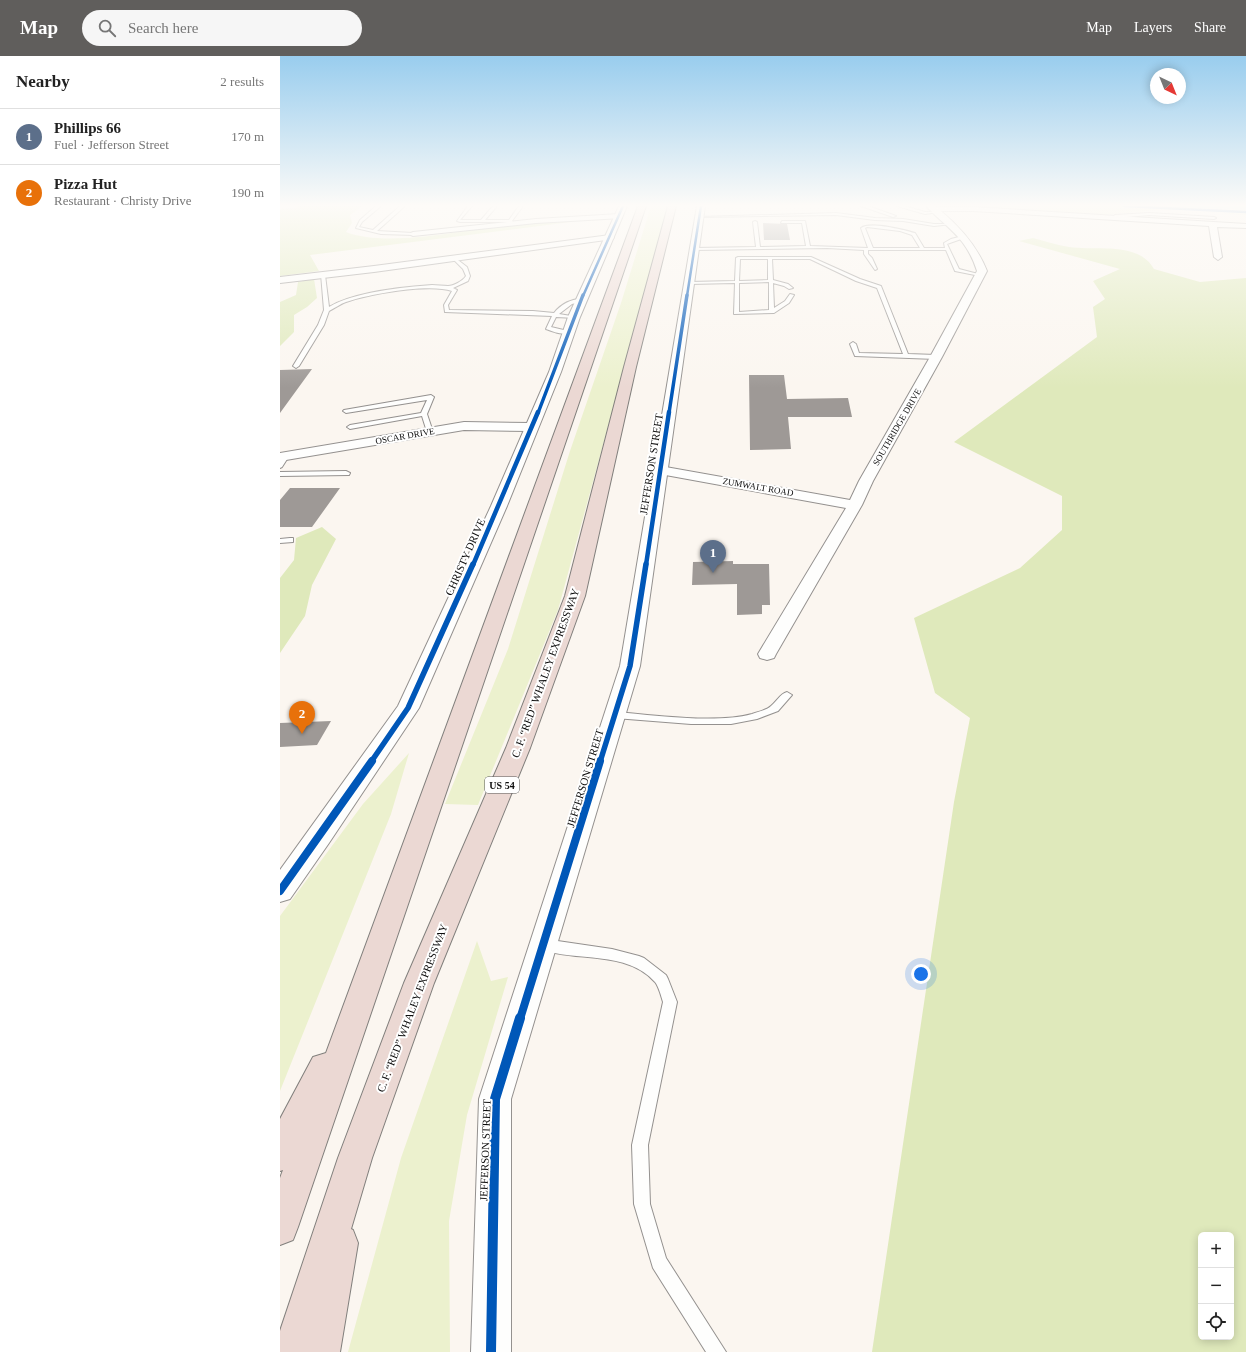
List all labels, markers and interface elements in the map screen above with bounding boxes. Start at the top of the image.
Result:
search box [82,10,362,46]
text: Map [20,17,58,38]
icon: search [96,17,118,39]
text: Search here [128,20,198,36]
text: Map [1086,20,1112,35]
text: Layers [1134,20,1172,35]
text: Share [1194,20,1226,35]
north arrow [1150,68,1186,104]
text: Nearby [16,72,70,91]
text: 2 results [220,74,264,89]
text: Phillips 66 [54,120,121,136]
text: 1 [26,129,32,144]
text: 170 m [231,129,264,144]
text: Fuel · Jefferson Street [54,137,169,152]
text: Pizza Hut [54,176,117,192]
text: 2 [26,185,32,200]
text: 190 m [231,185,264,200]
text: Restaurant · Christy Drive [54,193,192,208]
street label: SOUTHRIDGE DRIVE [871,386,923,467]
street label: JEFFERSON STREET [637,412,665,516]
street label: OSCAR DRIVE [375,426,436,446]
street label: ZUMWALT ROAD [722,476,795,498]
street label: CHRISTY DRIVE [443,516,487,597]
pin: 1 [700,540,726,573]
street label: C. F. “RED” WHALEY EXPRESSWAY [509,587,581,759]
pin: 2 [289,701,315,734]
street label: JEFFERSON STREET [564,727,606,829]
road number: US 54 [485,777,519,793]
street label: C. F. “RED” WHALEY EXPRESSWAY [374,922,450,1094]
your location [911,964,931,984]
street label: JEFFERSON STREET [477,1098,493,1201]
map controls [1198,1232,1234,1340]
button: + [1198,1232,1234,1268]
button: − [1198,1268,1234,1304]
button: locate [1198,1304,1234,1340]

